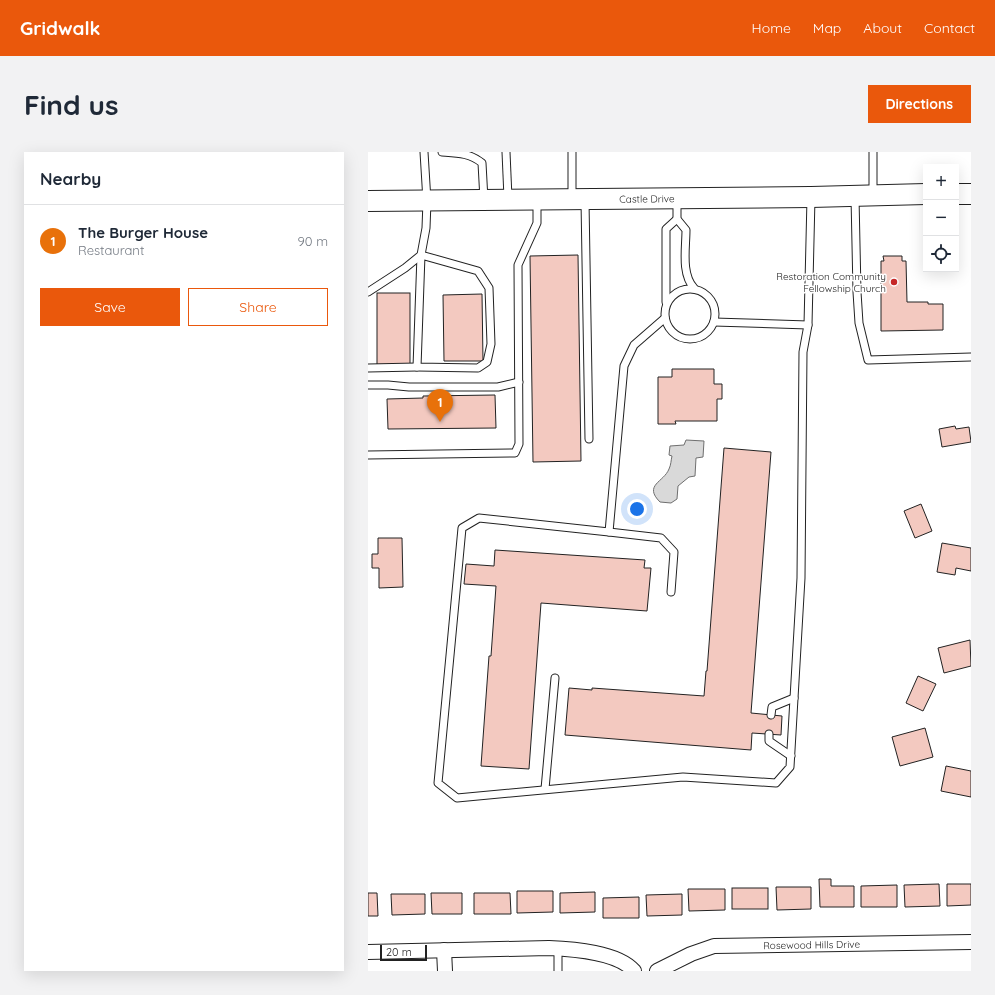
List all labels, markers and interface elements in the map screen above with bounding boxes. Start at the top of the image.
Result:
text: Gridwalk [20,16,100,40]
text: Home [752,19,791,37]
text: Map [813,19,841,37]
text: About [863,19,902,37]
text: Contact [924,19,975,37]
button: Directions [868,85,971,123]
text: Find us [24,87,118,122]
map controls [923,164,959,272]
button: + [923,164,959,200]
text: Nearby [40,168,101,189]
street label: Castle Drive [619,192,675,205]
button: − [923,200,959,236]
text: The Burger House [78,223,208,242]
text: 1 [50,233,56,249]
text: 90 m [298,233,328,249]
button: locate [923,236,959,272]
text: Restaurant [78,242,144,258]
place label: Restoration Community Fellowship Church [776,270,886,295]
marker: Restoration Community Fellowship Church [889,277,899,287]
button: Save [40,288,180,326]
button: Share [188,288,328,326]
pin: 1 [427,389,453,422]
your location [627,499,647,519]
street label: Rosewood Hills Drive [763,937,861,952]
scale bar [380,943,427,962]
text: 20 m [386,945,412,959]

